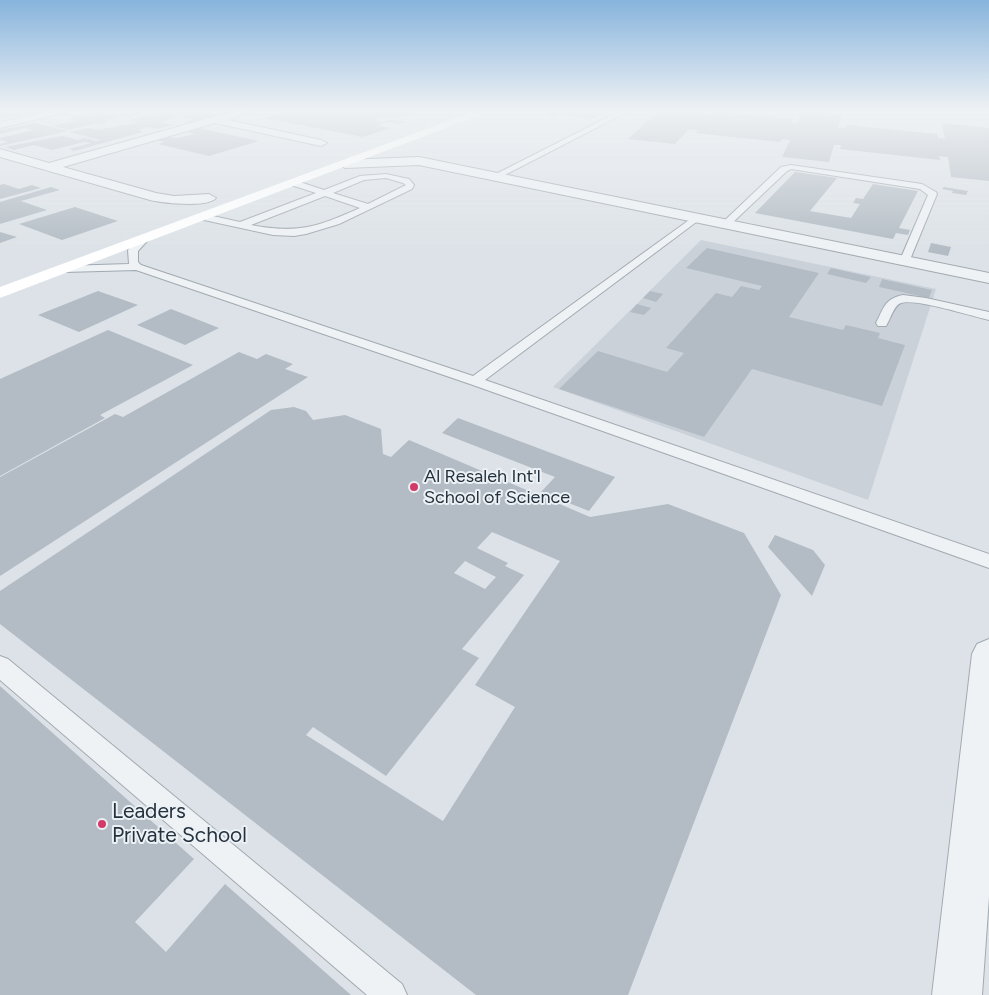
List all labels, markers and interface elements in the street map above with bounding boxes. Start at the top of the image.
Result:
place label: Al Resaleh Int'l School of Science [424,466,570,508]
marker: Al Resaleh Int'l School of Science [408,481,420,493]
place label: Leaders Private School [112,799,247,849]
marker: Leaders Private School [96,818,108,830]

